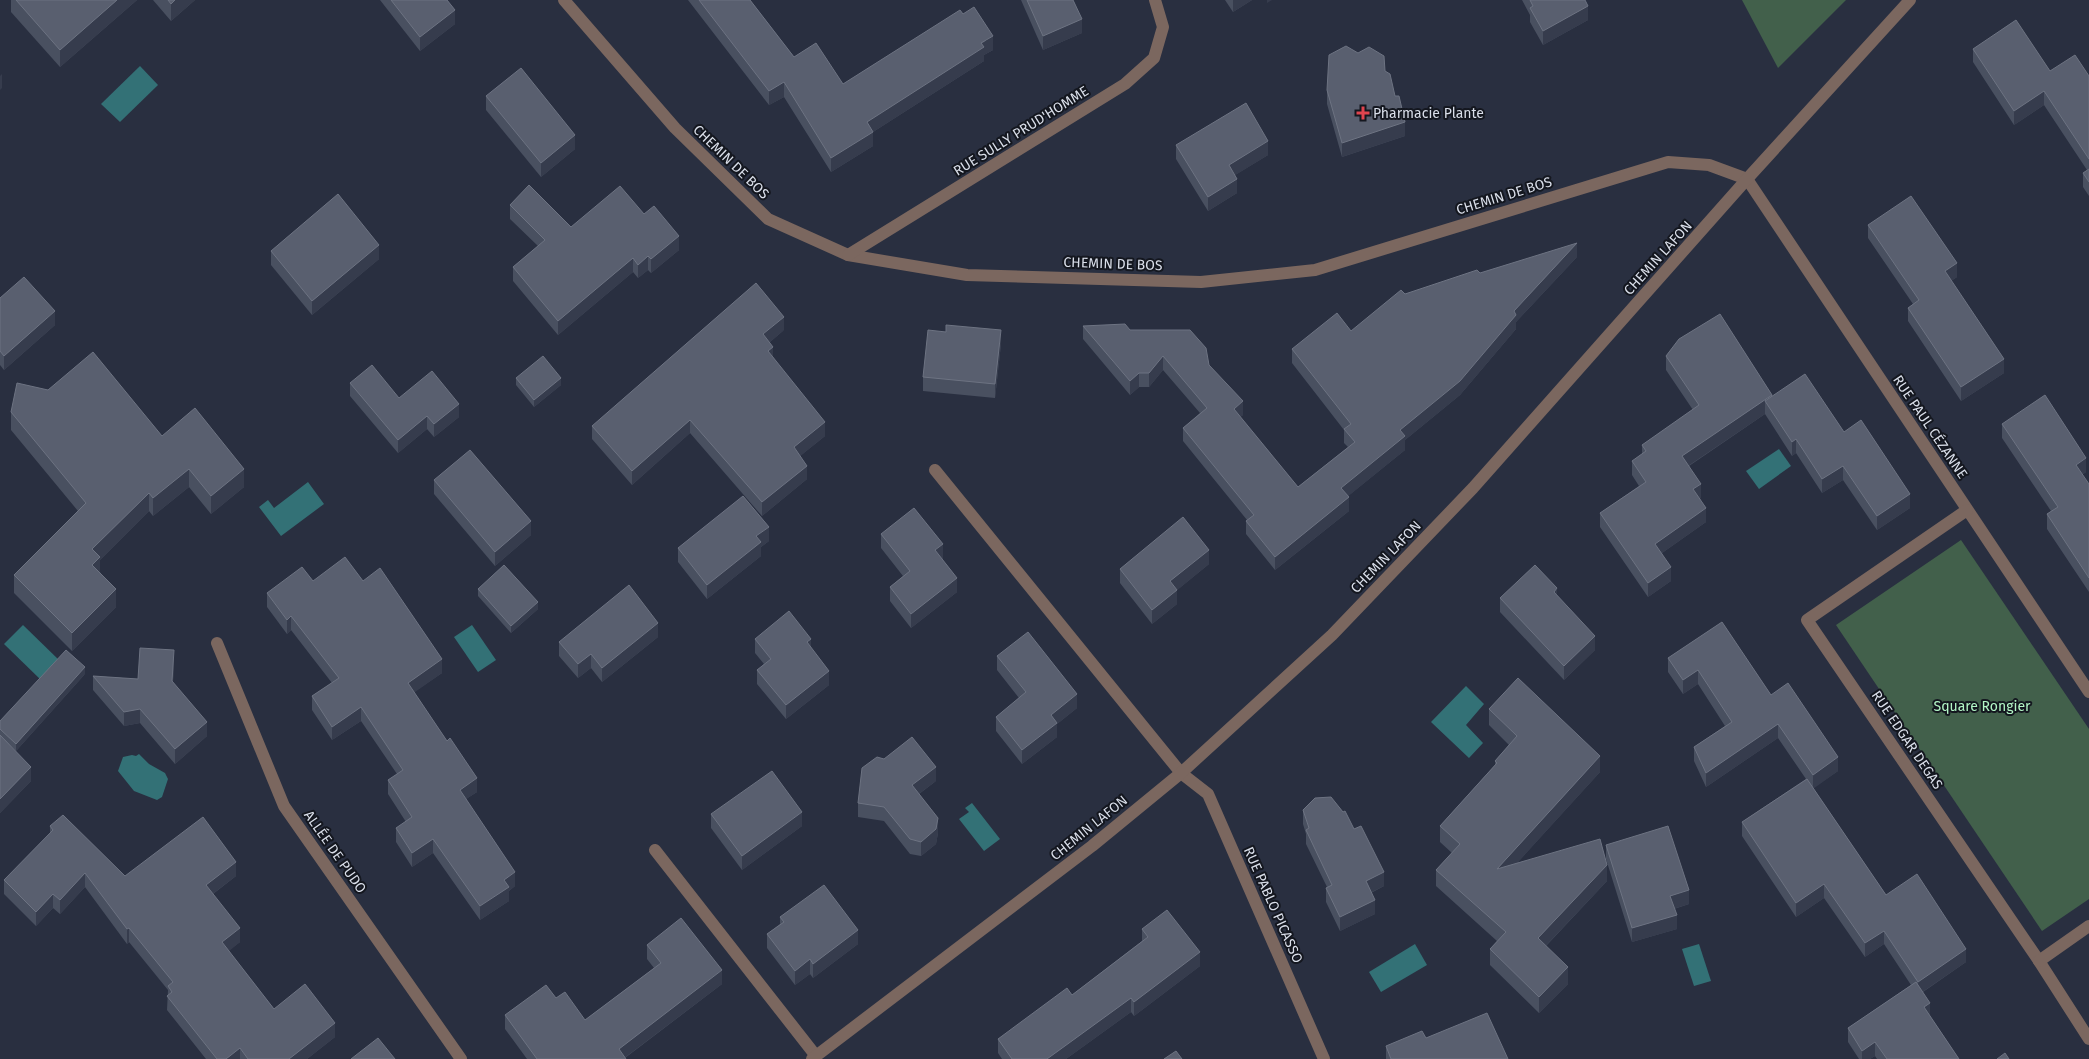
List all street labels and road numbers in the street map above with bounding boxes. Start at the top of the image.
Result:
street label: RUE SULLY PRUD'HOMME [950,82,1092,180]
street label: CHEMIN DE BOS [689,121,773,203]
street label: CHEMIN DE BOS [1454,173,1554,219]
street label: CHEMIN LAFON [1620,217,1696,299]
street label: CHEMIN DE BOS [1063,254,1163,274]
street label: RUE PAUL CÉZANNE [1889,371,1972,482]
street label: CHEMIN LAFON [1347,517,1425,597]
street label: RUE EDGAR DEGAS [1868,687,1946,793]
street label: CHEMIN LAFON [1047,792,1131,864]
street label: ALLÉE DE PUDO [300,807,371,897]
street label: RUE PABLO PICASSO [1240,844,1306,966]

